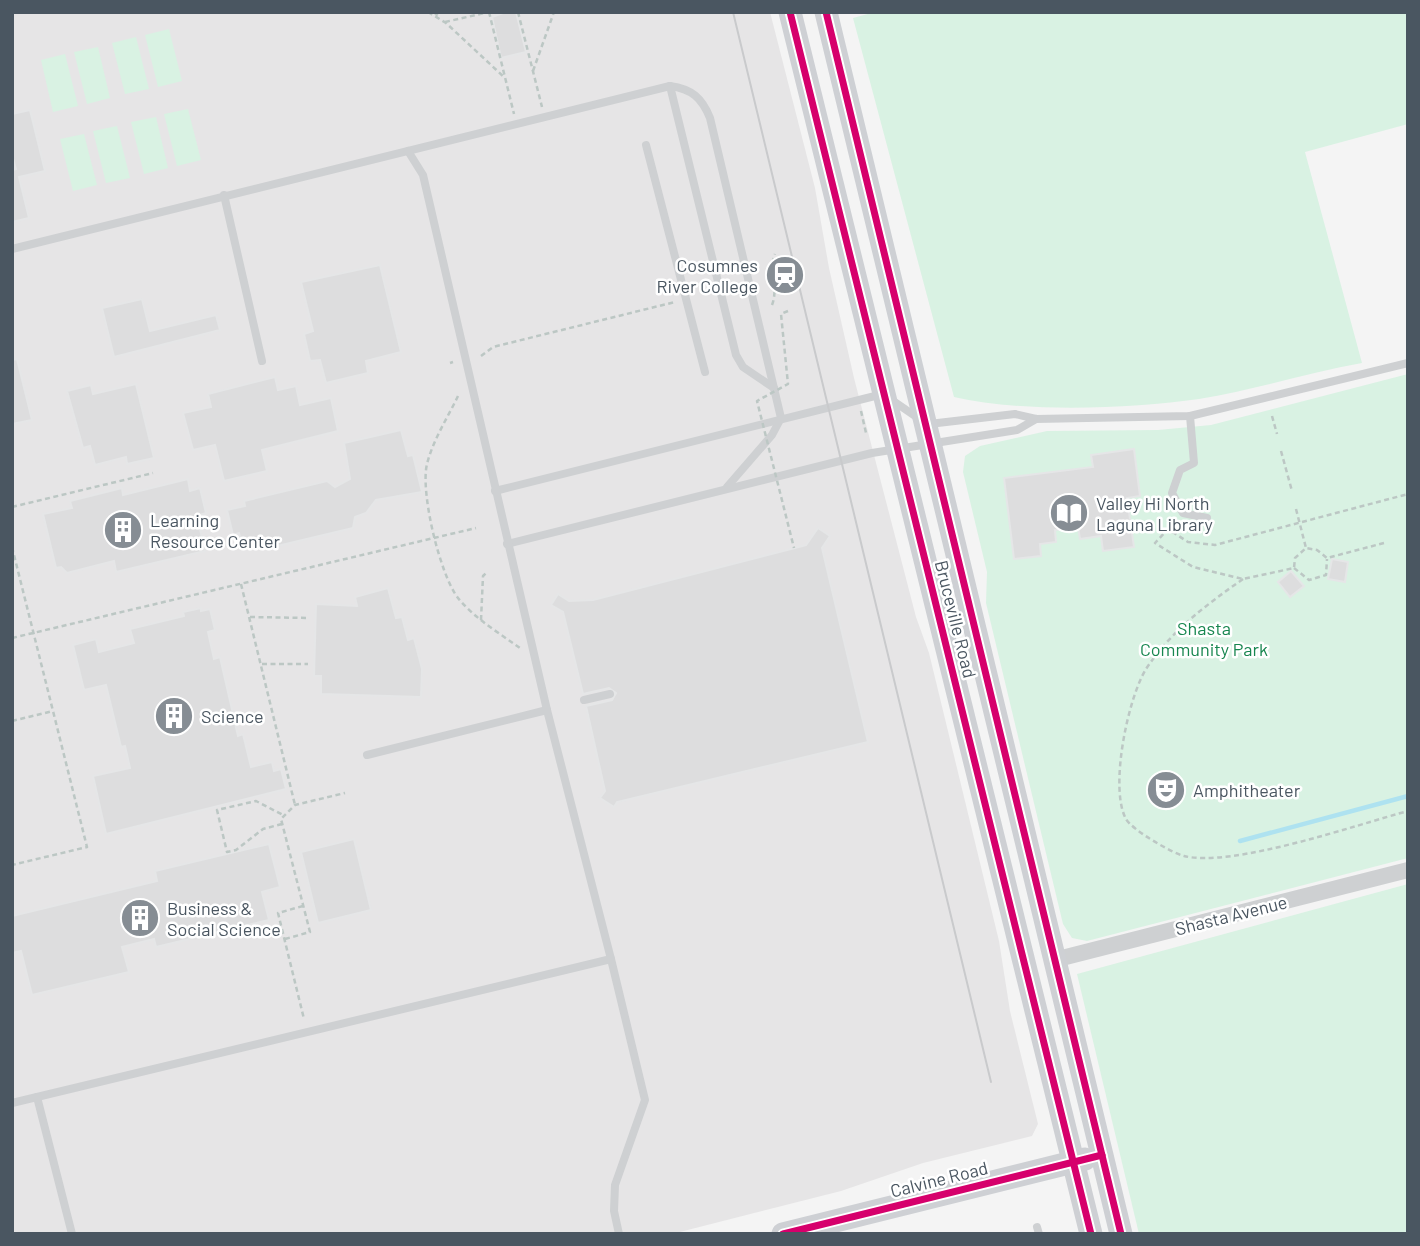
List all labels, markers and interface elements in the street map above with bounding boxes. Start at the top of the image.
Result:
place label: Cosumnes River College [657,254,758,297]
station icon: Cosumnes River College [764,254,806,296]
library icon: Valley Hi North Laguna Library [1048,492,1090,534]
place label: Valley Hi North Laguna Library [1096,492,1213,535]
building icon: Learning Resource Center [102,509,144,551]
place label: Learning Resource Center [150,509,281,552]
street label: Bruceville Road [931,558,981,680]
park label: Shasta Community Park [1140,617,1268,660]
building icon: Science [153,695,195,737]
place label: Science [201,705,264,727]
theatre icon: Amphitheater [1145,769,1187,811]
place label: Amphitheater [1193,779,1301,801]
street label: Shasta Avenue [1173,890,1289,940]
building icon: Business & Social Science [119,897,161,939]
place label: Business & Social Science [167,897,281,940]
street label: Calvine Road [888,1156,990,1202]

